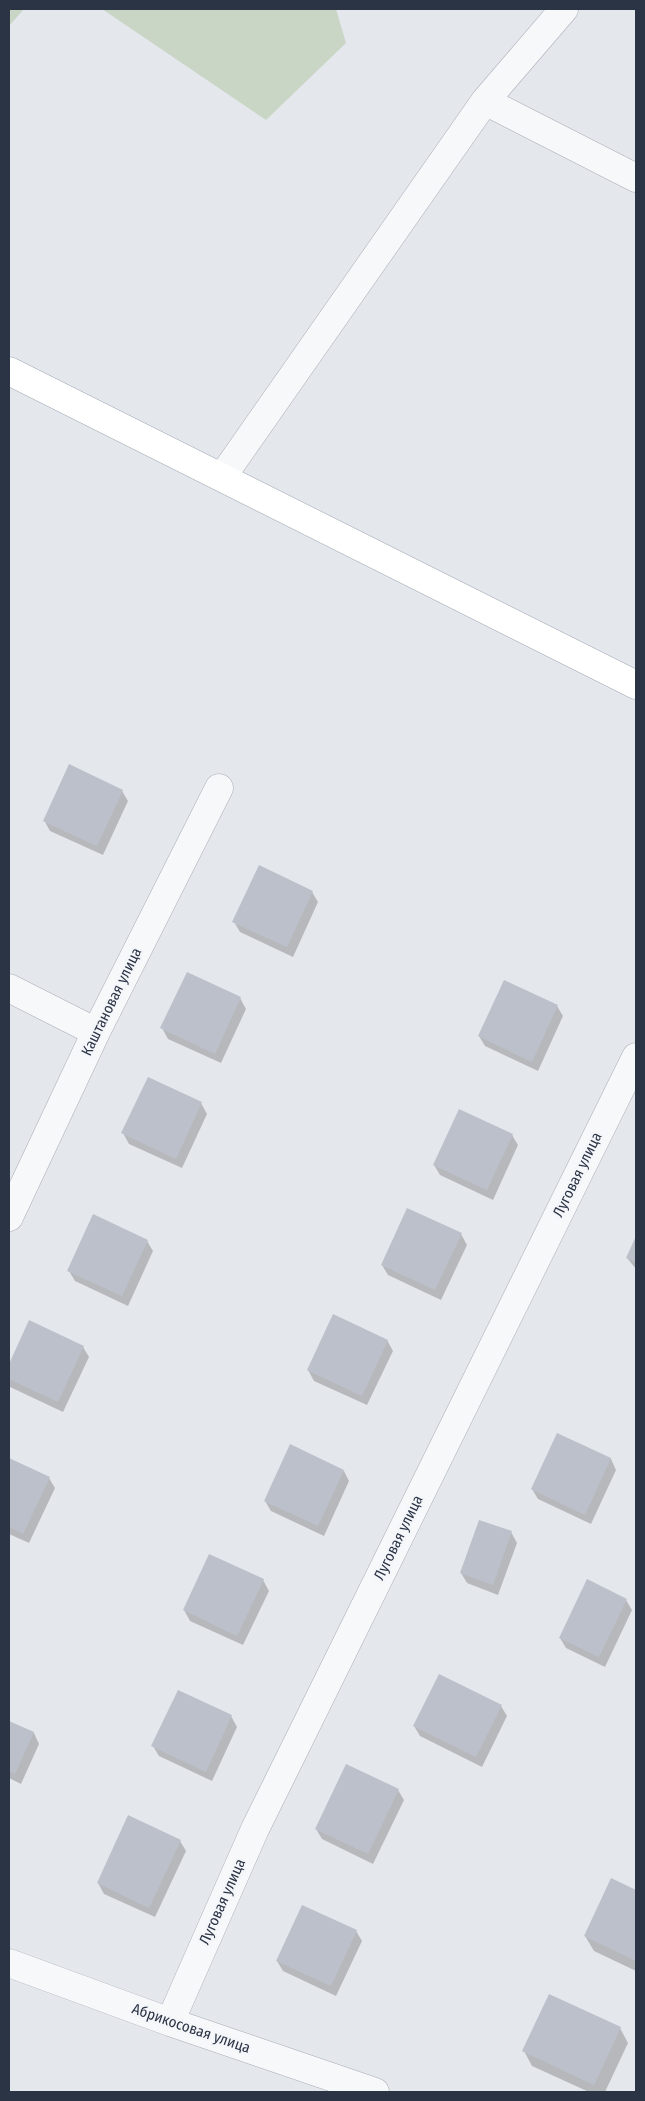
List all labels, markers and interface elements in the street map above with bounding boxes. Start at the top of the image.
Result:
street label: Каштановая улица [78,945,146,1059]
street label: Луговая улица [550,1130,606,1220]
street label: Луговая улица [371,1493,427,1583]
street label: Луговая улица [196,1856,250,1948]
street label: Абрикосовая улица [130,2000,252,2058]

